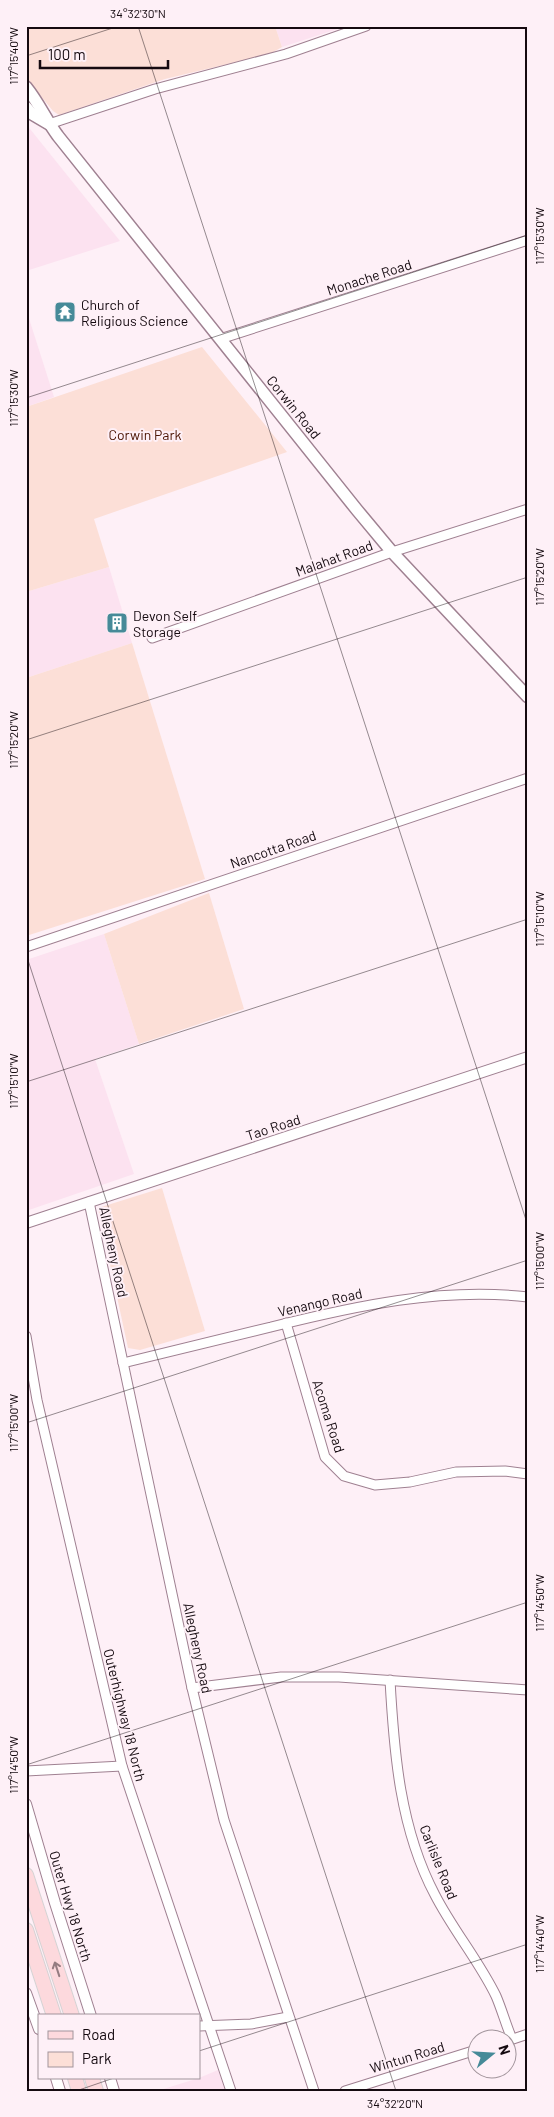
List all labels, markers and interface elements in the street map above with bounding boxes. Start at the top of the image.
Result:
text: 34°32'30"N [110,6,166,20]
text: 117°15'40"W [6,27,20,85]
scale bar [40,38,168,70]
text: 100 m [48,45,86,63]
text: 117°15'30"W [532,207,546,265]
street label: Monache Road [324,255,414,299]
place label: Church of Religious Science [81,296,188,329]
temple icon: Church of Religious Science [53,300,77,324]
text: 117°15'30"W [6,369,20,427]
street label: Corwin Road [263,372,325,442]
park label: Corwin Park [108,426,182,443]
street label: Malahat Road [293,536,375,580]
text: 117°15'20"W [532,548,546,606]
place label: Devon Self Storage [133,607,197,640]
building icon: Devon Self Storage [105,611,129,635]
text: 117°15'20"W [6,711,20,769]
street label: Nancotta Road [228,826,318,872]
text: 117°15'10"W [532,891,546,947]
text: 117°15'10"W [6,1053,20,1109]
street label: Tao Road [244,1110,302,1144]
street label: Allegheny Road [96,1205,132,1299]
text: 117°15'00"W [532,1232,546,1290]
street label: Venango Road [276,1284,364,1320]
street label: Acoma Road [309,1377,349,1455]
text: 117°15'00"W [6,1394,20,1452]
text: 117°14'50"W [532,1574,546,1632]
street label: Allegheny Road [180,1601,216,1695]
street label: Outerhighway 18 North [100,1647,150,1783]
text: 117°14'50"W [6,1736,20,1794]
street label: Carlisle Road [416,1822,462,1902]
street label: Outer Hwy 18 North [46,1849,96,1963]
text: 117°14'40"W [532,1915,546,1973]
one-way arrow [52,1962,61,1978]
legend [38,2014,200,2080]
text: Road [82,2025,115,2043]
north arrow [466,2030,516,2080]
street label: Wintun Road [368,2038,446,2076]
text: N [495,2043,514,2057]
text: Park [82,2049,112,2067]
text: 34°32'20"N [367,2096,423,2110]

